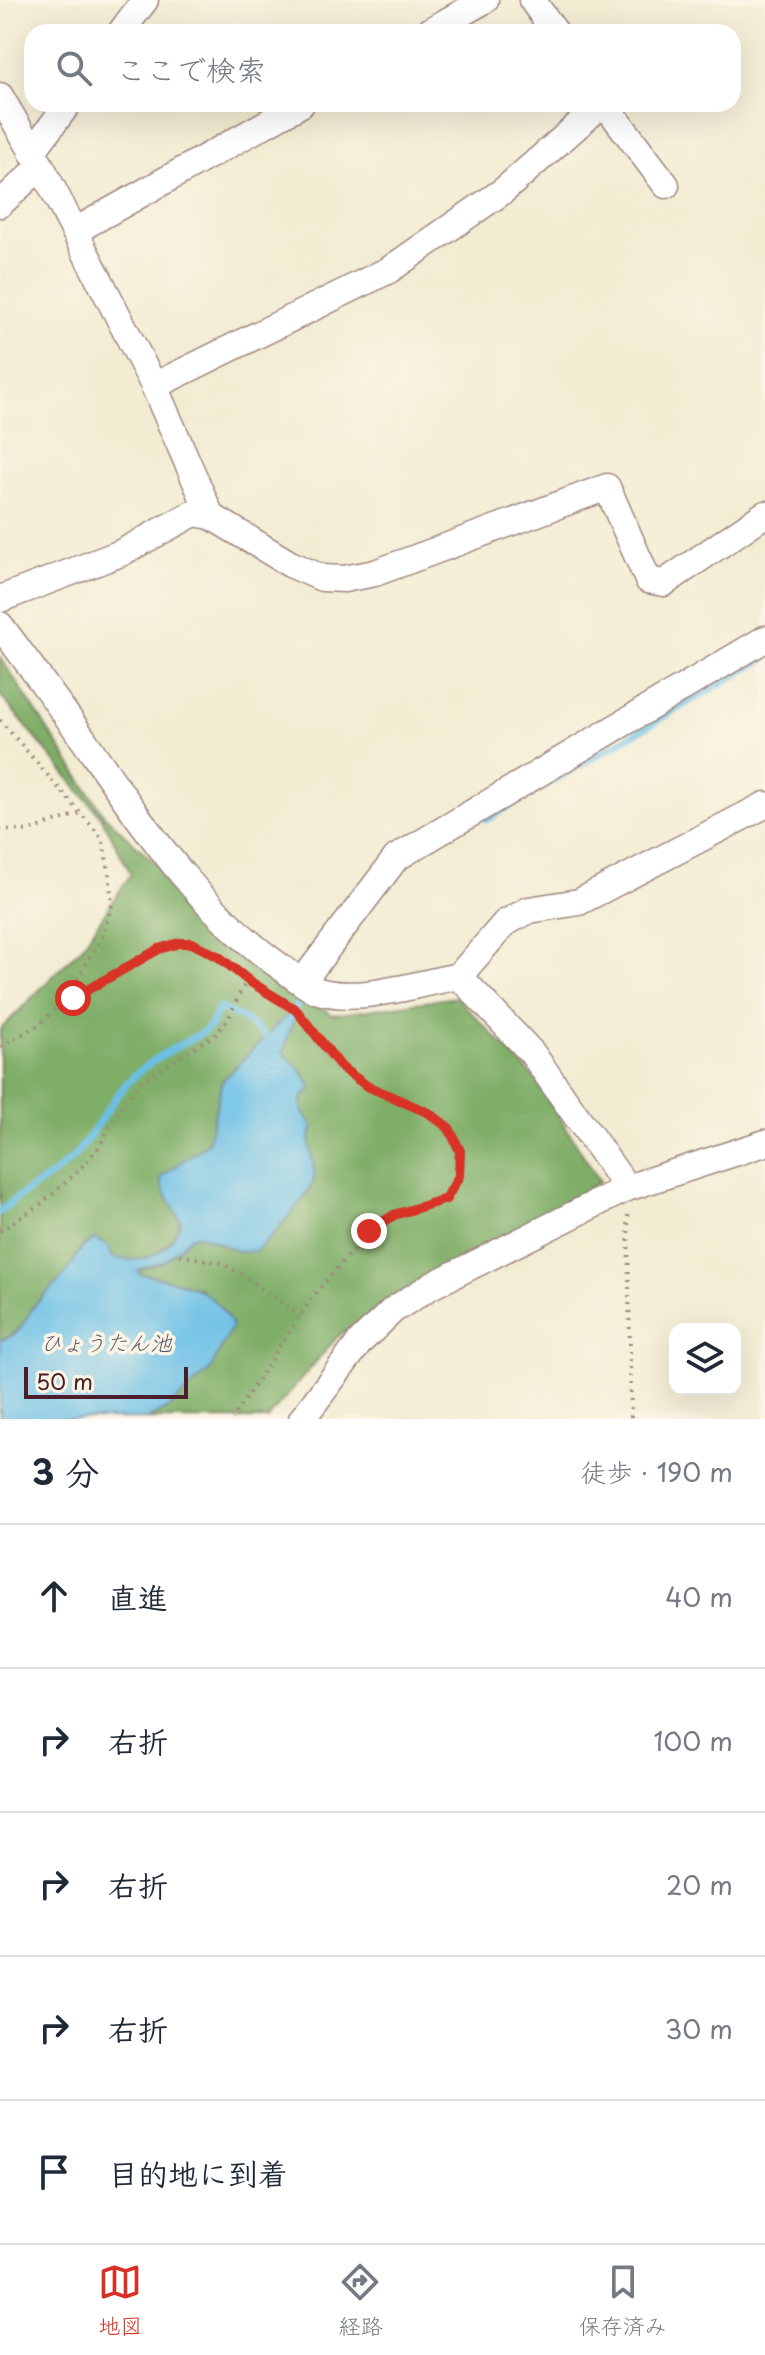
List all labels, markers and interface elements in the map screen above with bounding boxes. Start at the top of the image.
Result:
search box [24,24,741,112]
icon: search [52,46,96,90]
text: ここで検索 [116,46,266,91]
route start [55,980,91,1016]
route end [351,1213,387,1249]
map controls [669,1323,741,1395]
button: layers [669,1323,741,1395]
water label: ひょうたん池 [40,1325,173,1358]
scale bar [24,1363,188,1399]
text: 50 m [36,1364,93,1397]
text: 3 分 [32,1445,99,1497]
text: 徒歩 · 190 m [580,1452,733,1491]
icon: ahead [32,1574,76,1618]
text: 直進 [108,1574,168,1619]
text: 40 m [665,1577,733,1616]
icon: right [32,1718,76,1762]
text: 右折 [108,1718,168,1763]
text: 100 m [653,1721,733,1760]
icon: right [32,1862,76,1906]
text: 右折 [108,1862,168,1907]
text: 20 m [666,1865,733,1904]
icon: right [32,2006,76,2050]
text: 右折 [108,2006,168,2051]
text: 30 m [665,2009,733,2048]
icon: arrive [32,2150,76,2194]
text: 目的地に到着 [108,2150,288,2195]
tab: 地図 [98,2260,142,2341]
tab: 経路 [338,2260,383,2341]
tab: 保存済み [579,2260,667,2341]

